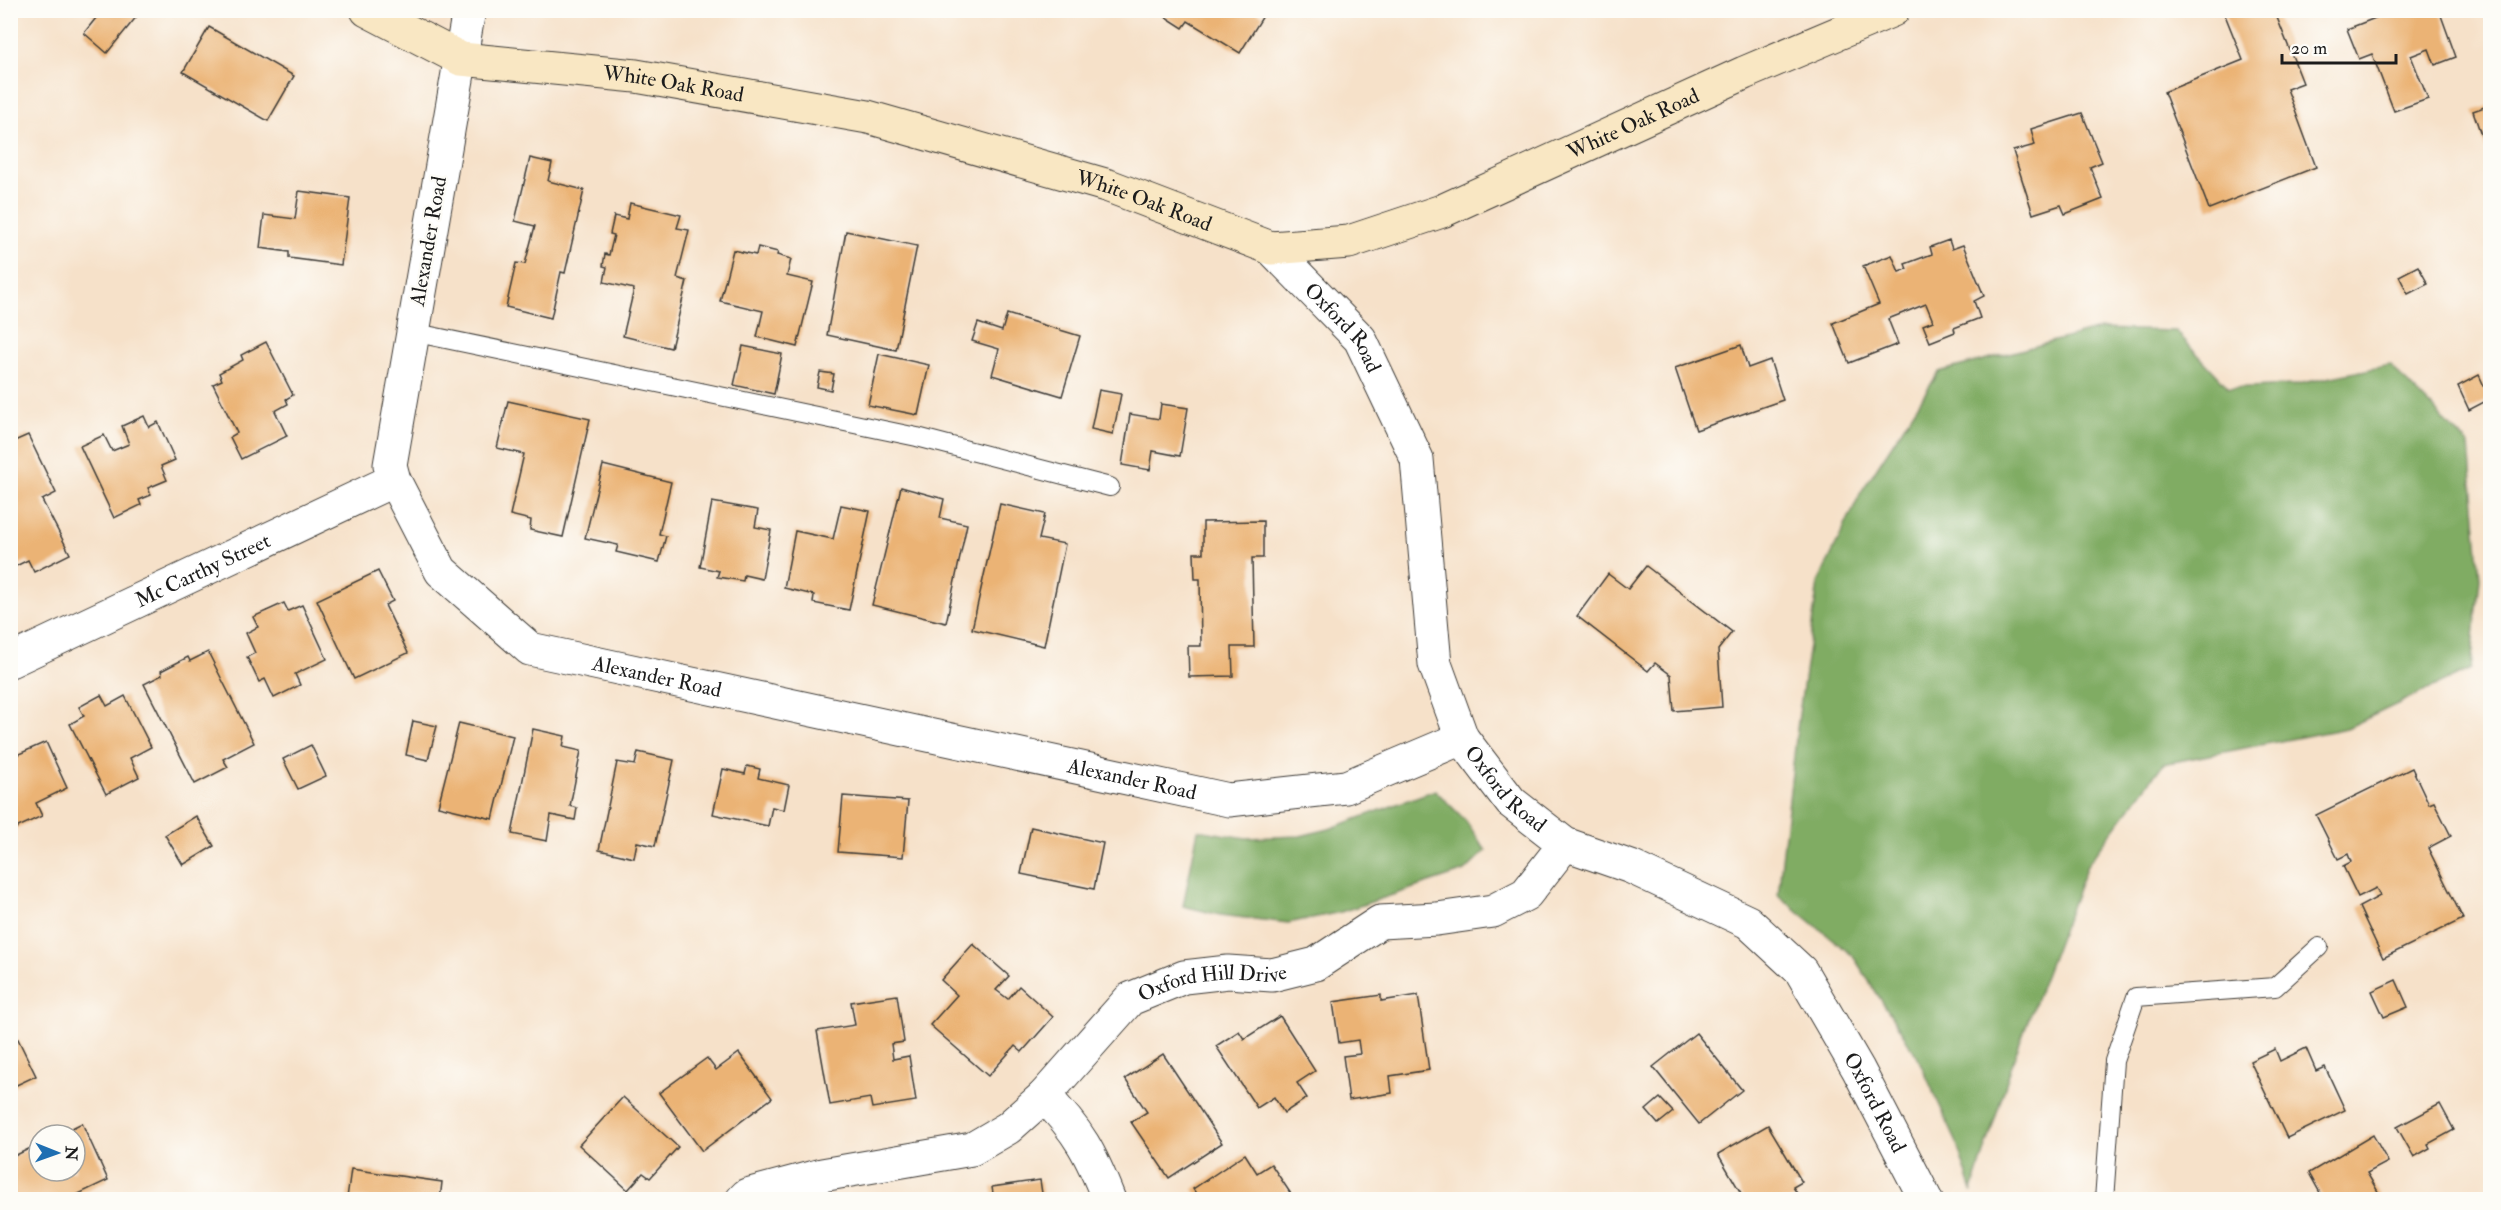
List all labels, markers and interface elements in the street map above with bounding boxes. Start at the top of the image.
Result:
scale bar [2282,27,2396,65]
text: 20 m [2291,37,2327,60]
street label: White Oak Road [601,60,747,109]
street label: White Oak Road [1562,82,1704,166]
street label: White Oak Road [1072,164,1216,238]
street label: Alexander Road [404,173,453,309]
street label: Oxford Road [1298,277,1387,378]
street label: Mc Carthy Street [131,527,275,614]
street label: Alexander Road [589,650,725,704]
street label: Oxford Road [1458,740,1552,839]
street label: Alexander Road [1064,752,1200,807]
street label: Oxford Hill Drive [1134,959,1290,1008]
street label: Oxford Road [1837,1048,1912,1158]
north arrow [27,1123,87,1183]
text: N [61,1145,81,1161]

